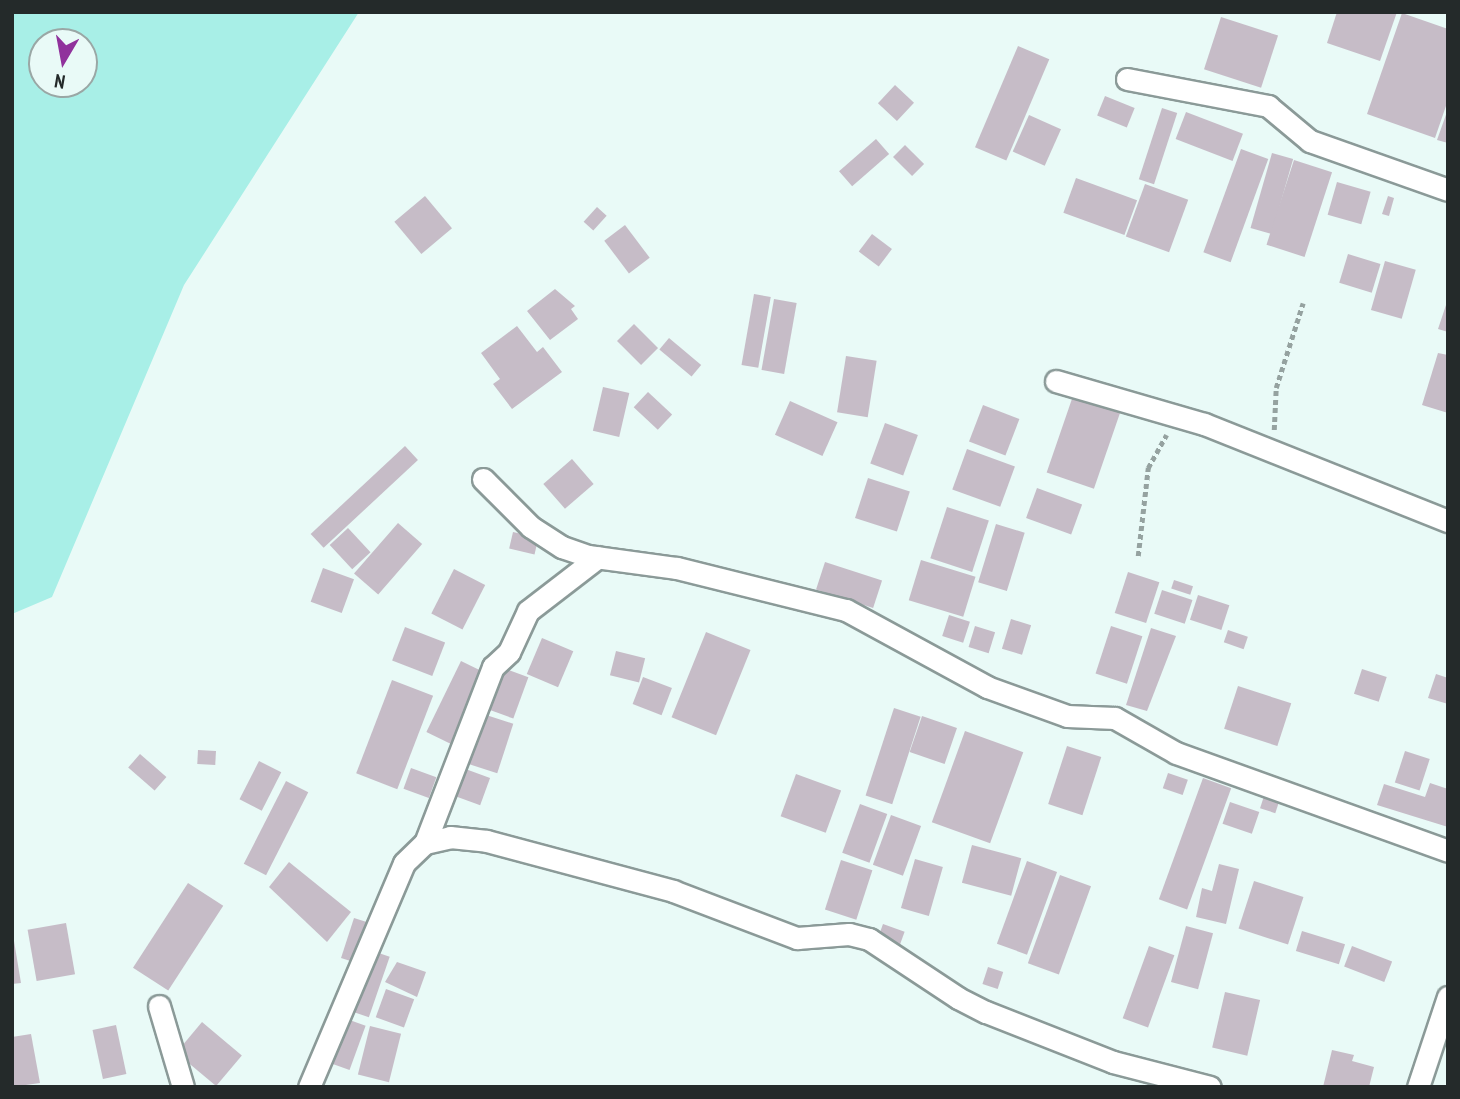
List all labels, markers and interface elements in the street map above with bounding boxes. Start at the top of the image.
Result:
north arrow [28,28,98,98]
text: N [53,69,67,94]

